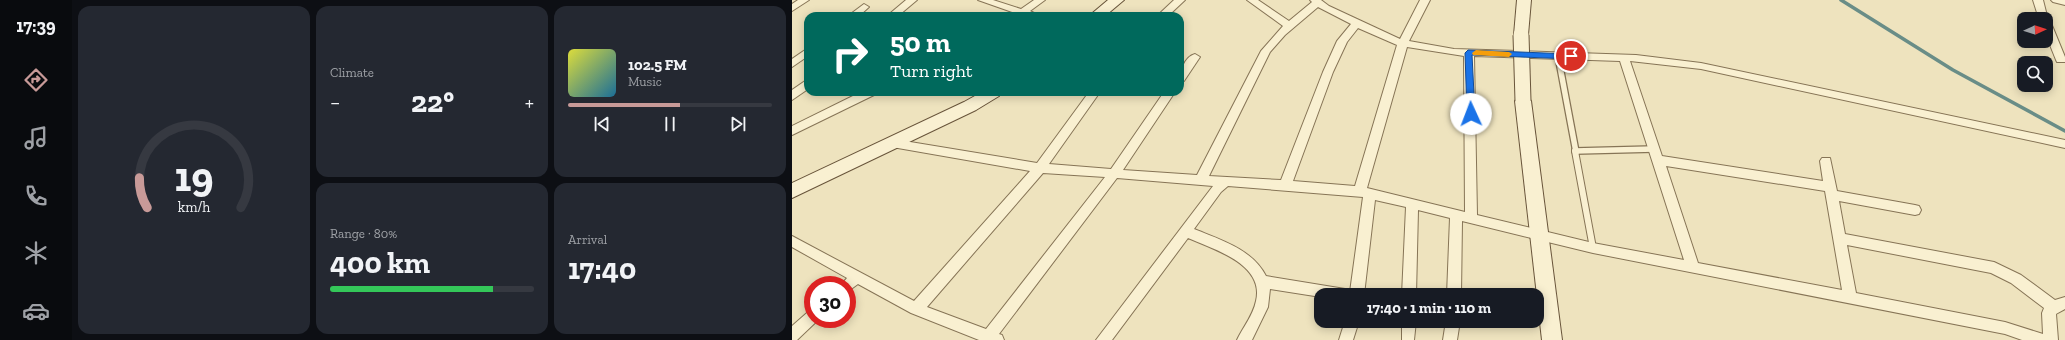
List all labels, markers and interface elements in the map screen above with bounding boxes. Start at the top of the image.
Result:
north arrow [2017,12,2053,48]
map controls [2017,12,2053,92]
text: 17:39 [16,15,56,37]
text: 50 m [890,26,951,59]
icon: right [824,28,876,80]
pin [1554,39,1588,73]
icon: arrive [1560,45,1582,67]
text: 102.5 FM [628,56,687,74]
button: search [2017,56,2053,92]
text: Turn right [890,60,972,82]
text: Climate [330,65,374,80]
icon: directions [22,66,50,94]
text: Music [628,74,662,89]
text: 22° [411,84,454,120]
text: − [330,89,340,116]
text: + [525,89,534,116]
position arrow [1450,93,1492,135]
icon: previous [591,113,613,135]
icon: pause [659,113,681,135]
icon: next [727,113,749,135]
icon: music [22,124,50,152]
text: 19 [174,152,214,202]
icon: phone [22,182,50,210]
text: km/h [178,199,210,216]
text: Range · 80% [330,226,397,241]
text: Arrival [568,232,607,247]
icon: climate [22,239,50,267]
text: 400 km [330,245,430,281]
text: 17:40 [568,251,636,287]
speed limit sign: 30 [804,276,856,328]
icon: car [22,297,50,325]
text: 17:40 · 1 min · 110 m [1367,299,1491,317]

